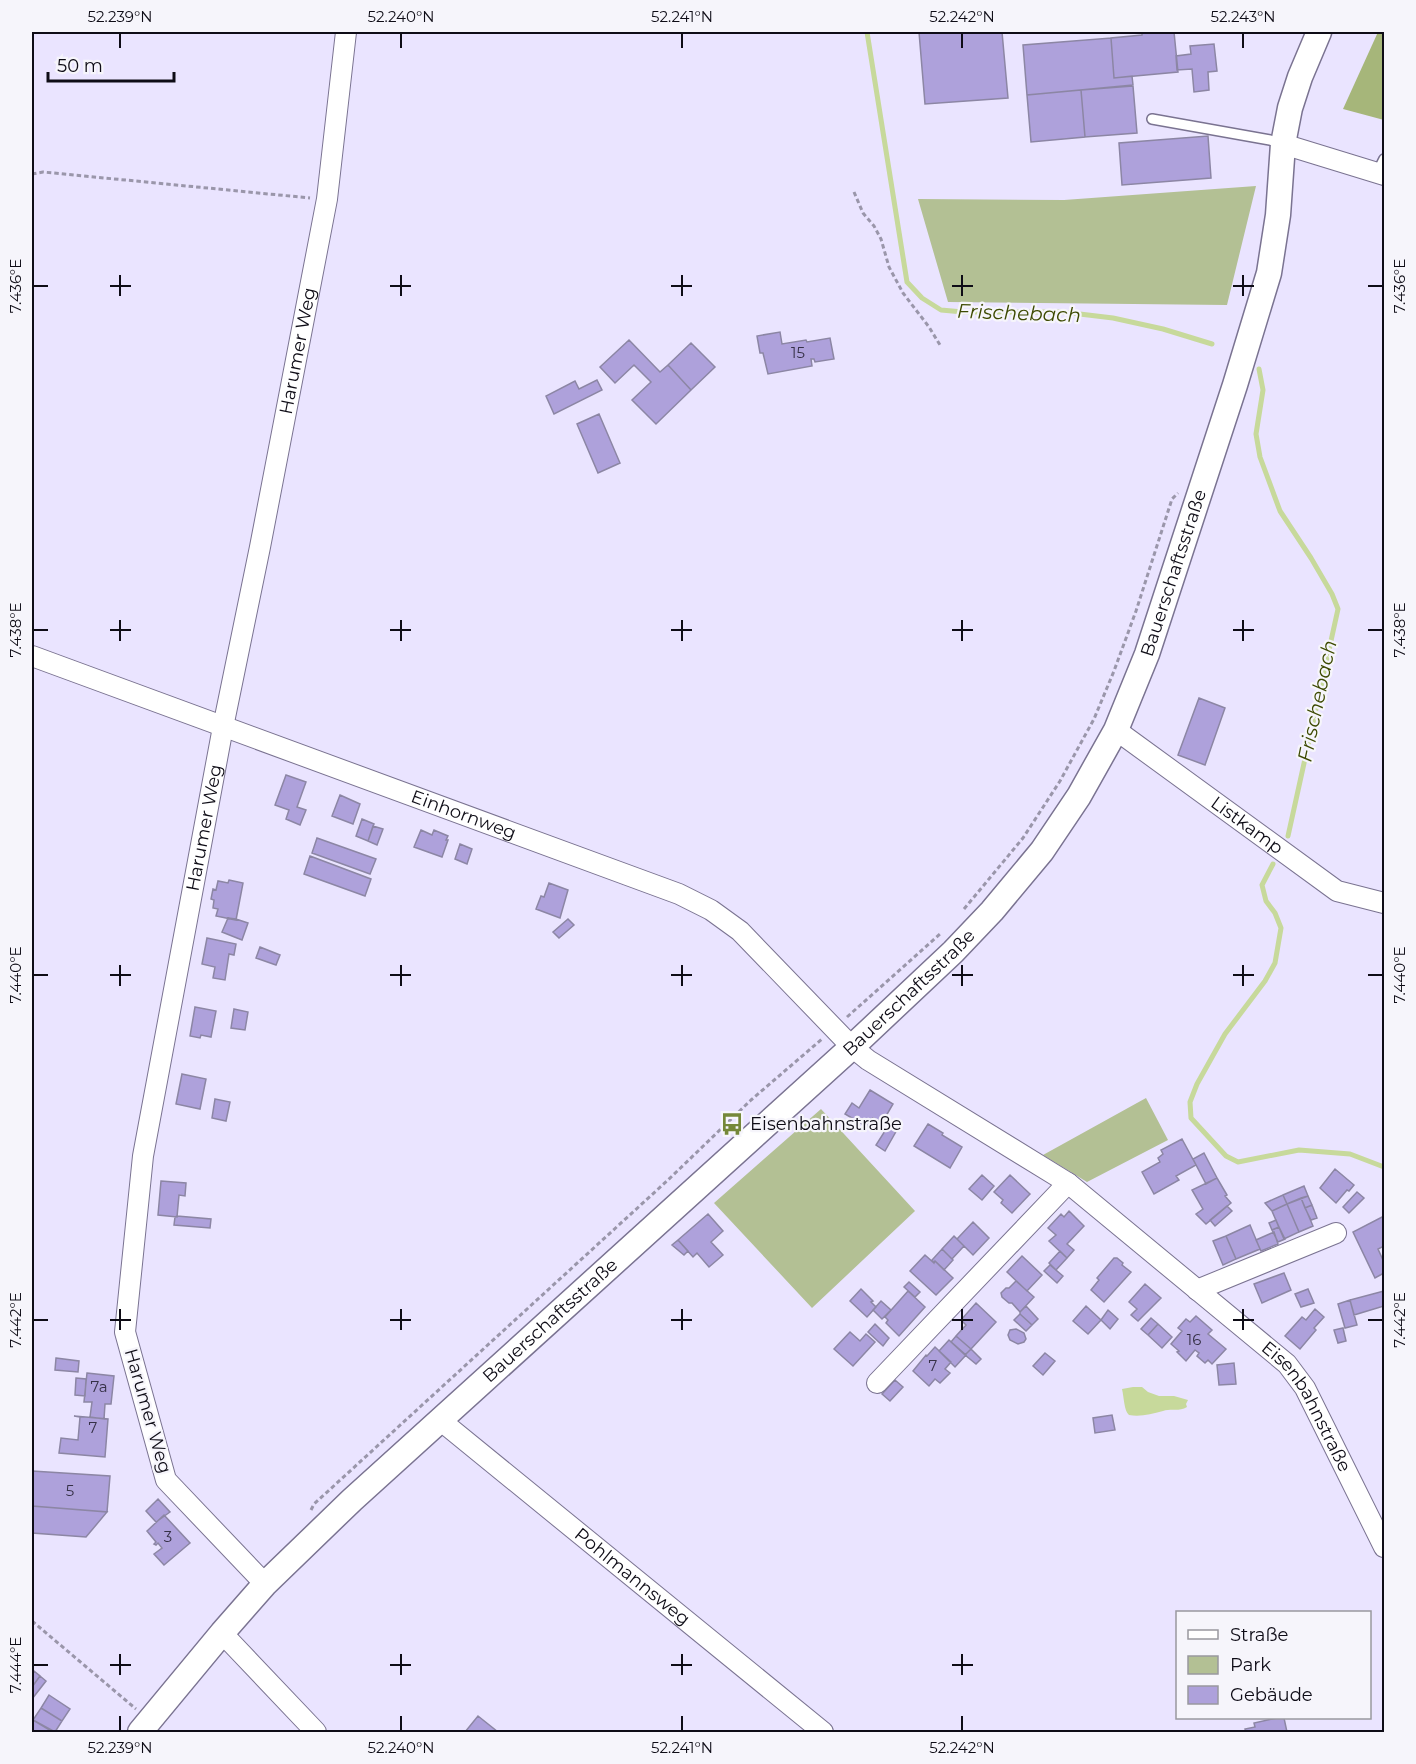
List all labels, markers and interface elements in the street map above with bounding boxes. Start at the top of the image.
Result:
text: 52.239°N [87,7,153,26]
text: 52.240°N [368,7,434,26]
text: 52.241°N [651,7,713,26]
text: 52.242°N [929,7,995,26]
text: 52.243°N [1210,7,1276,26]
scale bar [48,45,174,83]
text: 50 m [57,55,103,77]
text: 7.436°E [6,259,25,313]
text: 7.436°E [1390,259,1409,313]
street label: Harumer Weg [275,286,321,416]
water label: Frischebach [957,299,1081,327]
house number: 15 [791,343,805,362]
street label: Bauerschaftsstraße [1136,487,1211,659]
text: 7.438°E [6,602,25,658]
text: 7.438°E [1390,602,1409,658]
water label: Frischebach [1292,638,1342,764]
street label: Harumer Weg [182,762,227,893]
street label: Einhornweg [408,785,519,844]
street label: Listkamp [1206,792,1287,859]
street label: Bauerschaftsstraße [838,925,980,1061]
text: 7.440°E [6,946,25,1004]
text: 7.440°E [1390,946,1409,1004]
bus stop icon: Eisenbahnstraße [719,1111,745,1137]
place label: Eisenbahnstraße [750,1113,902,1135]
street label: Bauerschaftsstraße [478,1254,622,1387]
text: 7.442°E [6,1292,25,1348]
text: 7.442°E [1390,1292,1409,1348]
house number: 16 [1187,1330,1201,1349]
street label: Eisenbahnstraße [1257,1337,1356,1476]
street label: Harumer Weg [120,1346,176,1476]
house number: 7 [929,1356,938,1375]
house number: 7a [90,1377,108,1396]
house number: 7 [89,1418,98,1437]
house number: 5 [66,1481,74,1500]
street label: Pohlmannsweg [570,1523,694,1630]
house number: 3 [164,1527,172,1546]
legend [1176,1611,1371,1719]
text: Straße [1230,1624,1289,1646]
text: 7.444°E [6,1637,25,1693]
text: Park [1230,1654,1271,1676]
text: Gebäude [1230,1684,1313,1706]
text: 52.239°N [87,1738,153,1757]
text: 52.240°N [368,1738,434,1757]
text: 52.241°N [651,1738,713,1757]
text: 52.242°N [929,1738,995,1757]

